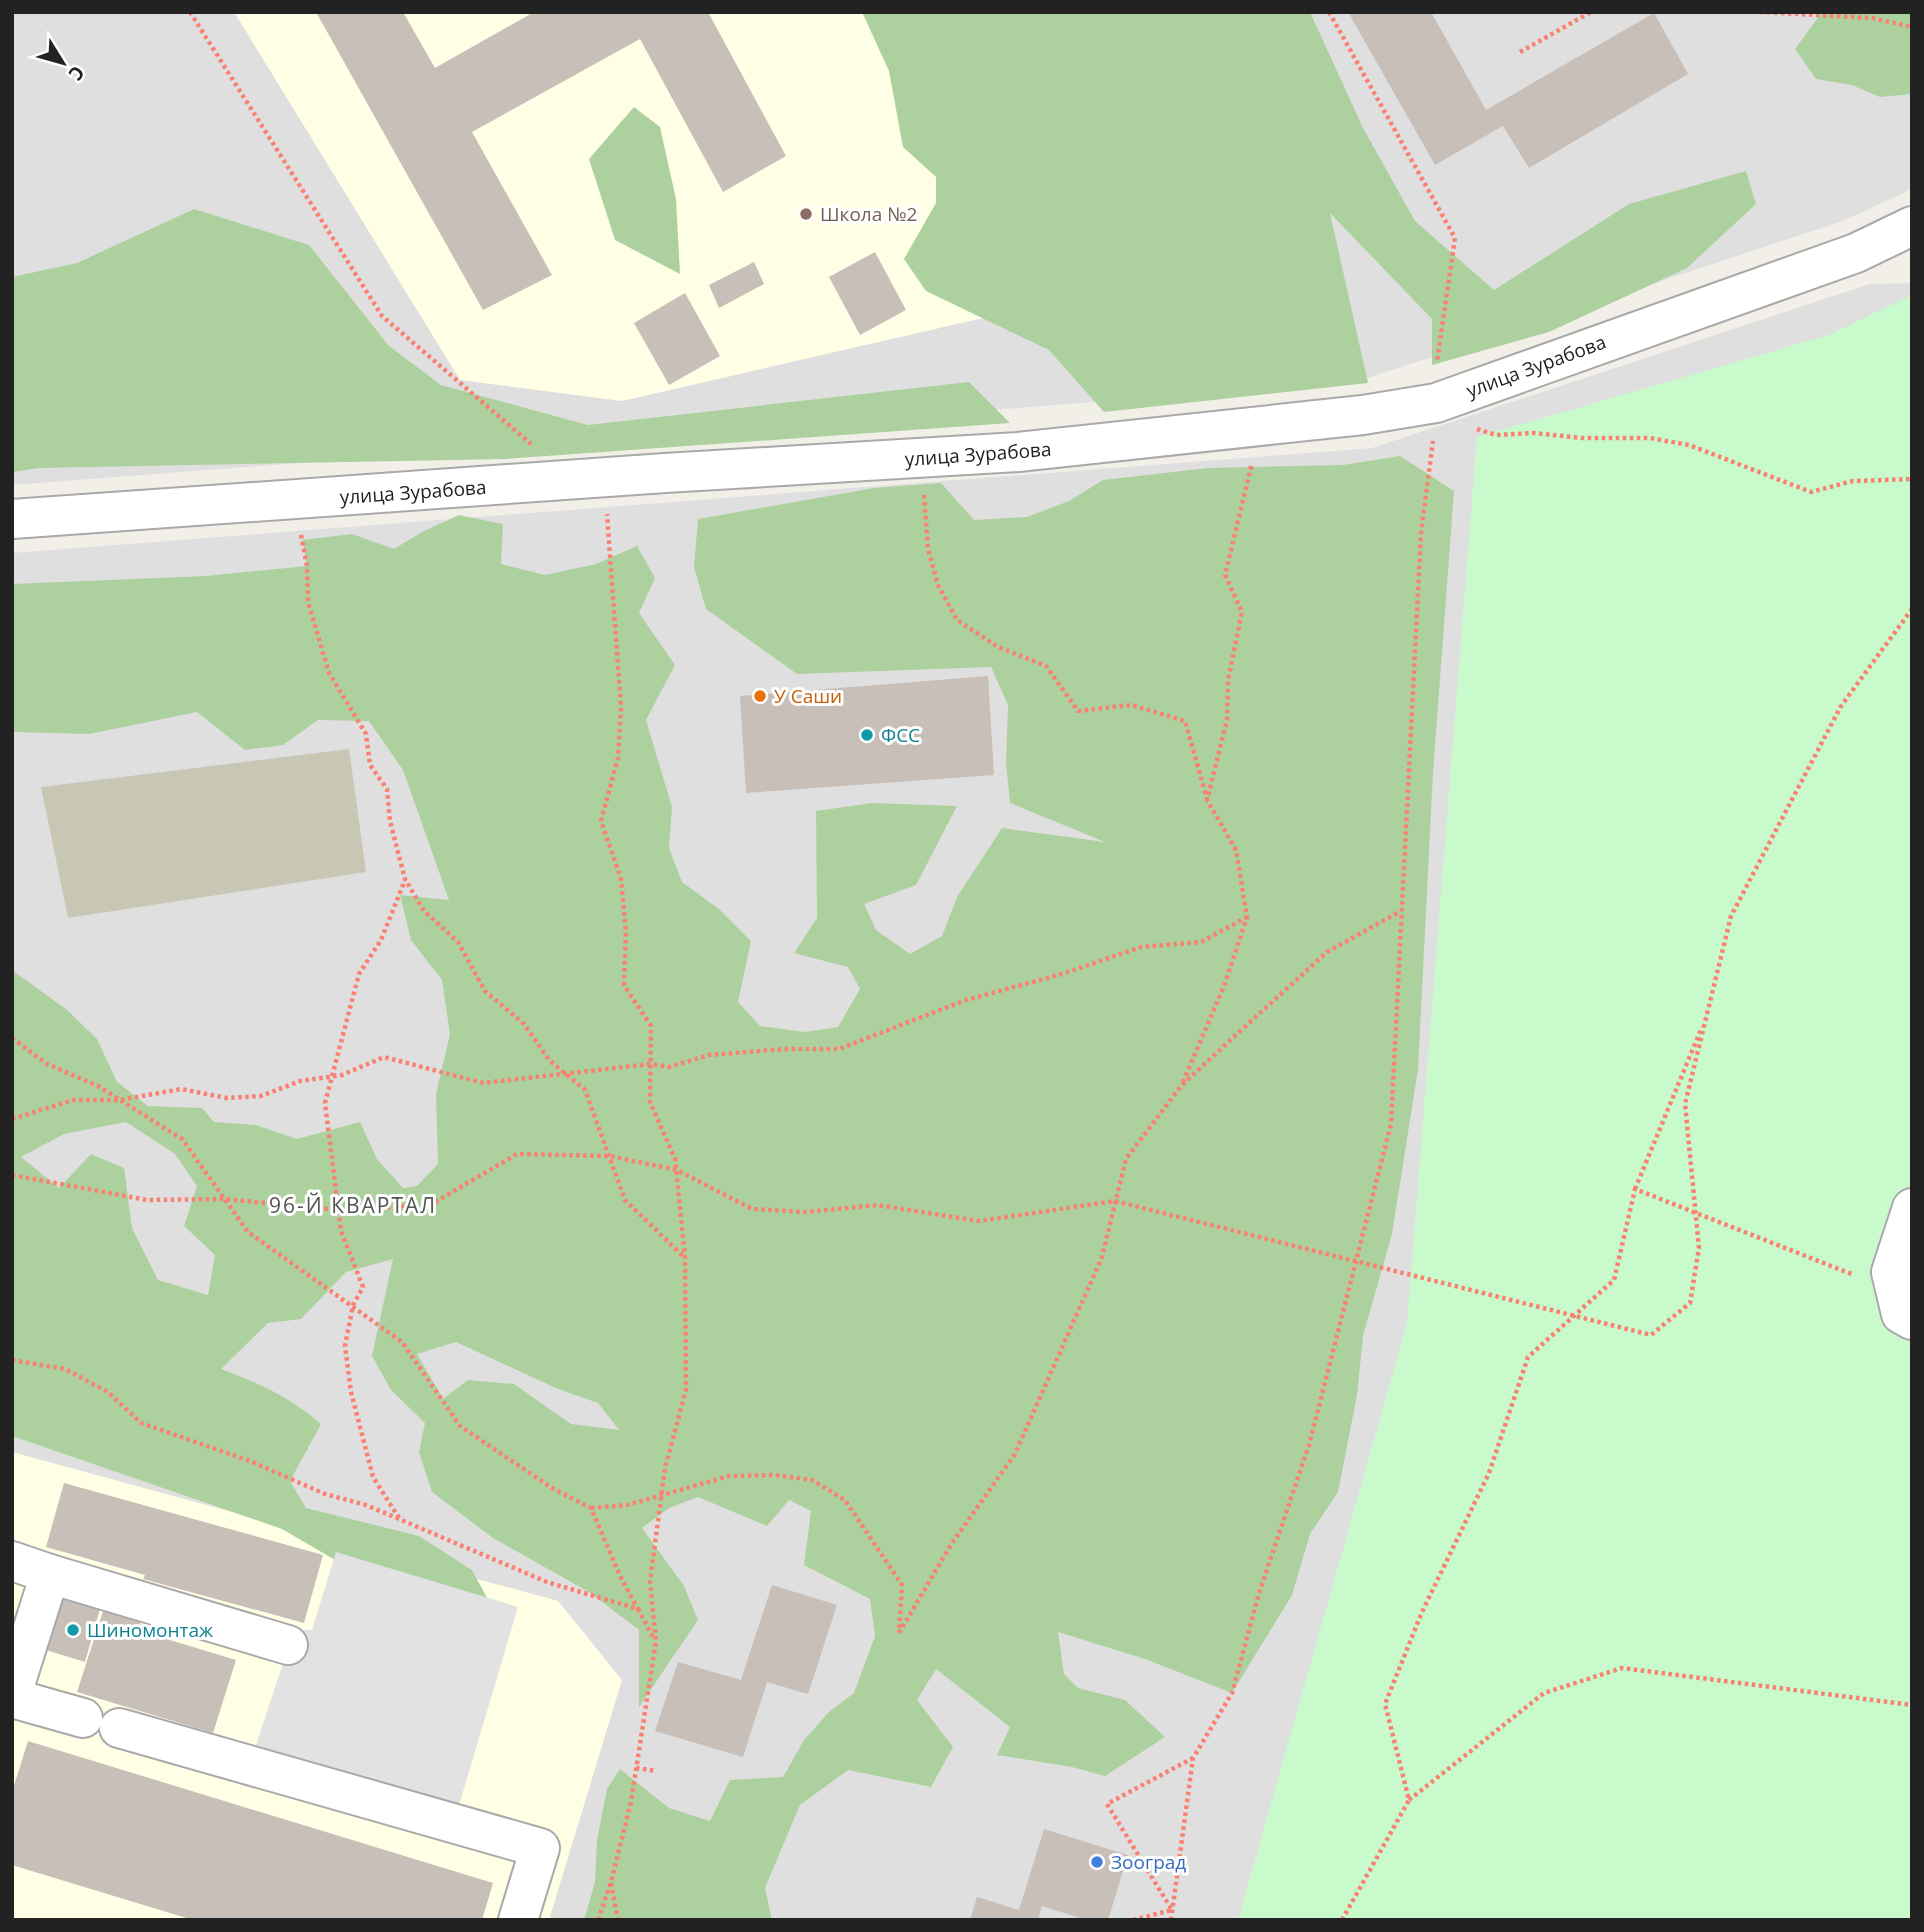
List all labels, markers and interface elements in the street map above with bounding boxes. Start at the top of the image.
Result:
north arrow [28,28,98,98]
text: С [63,61,91,86]
place label: Школа №2 [820,201,917,227]
marker: Школа №2 [798,206,814,222]
street label: улица Зурабова [1463,329,1609,403]
street label: улица Зурабова [904,436,1052,472]
street label: улица Зурабова [339,474,487,510]
place label: У Саши [774,683,842,709]
marker: У Саши [752,688,768,704]
place label: ФСС [881,722,920,748]
marker: ФСС [859,727,875,743]
district label: 96-Й КВАРТАЛ [269,1191,437,1219]
place label: Шиномонтаж [87,1617,213,1643]
marker: Шиномонтаж [65,1622,81,1638]
place label: Зооград [1111,1849,1186,1875]
marker: Зооград [1089,1854,1105,1870]

